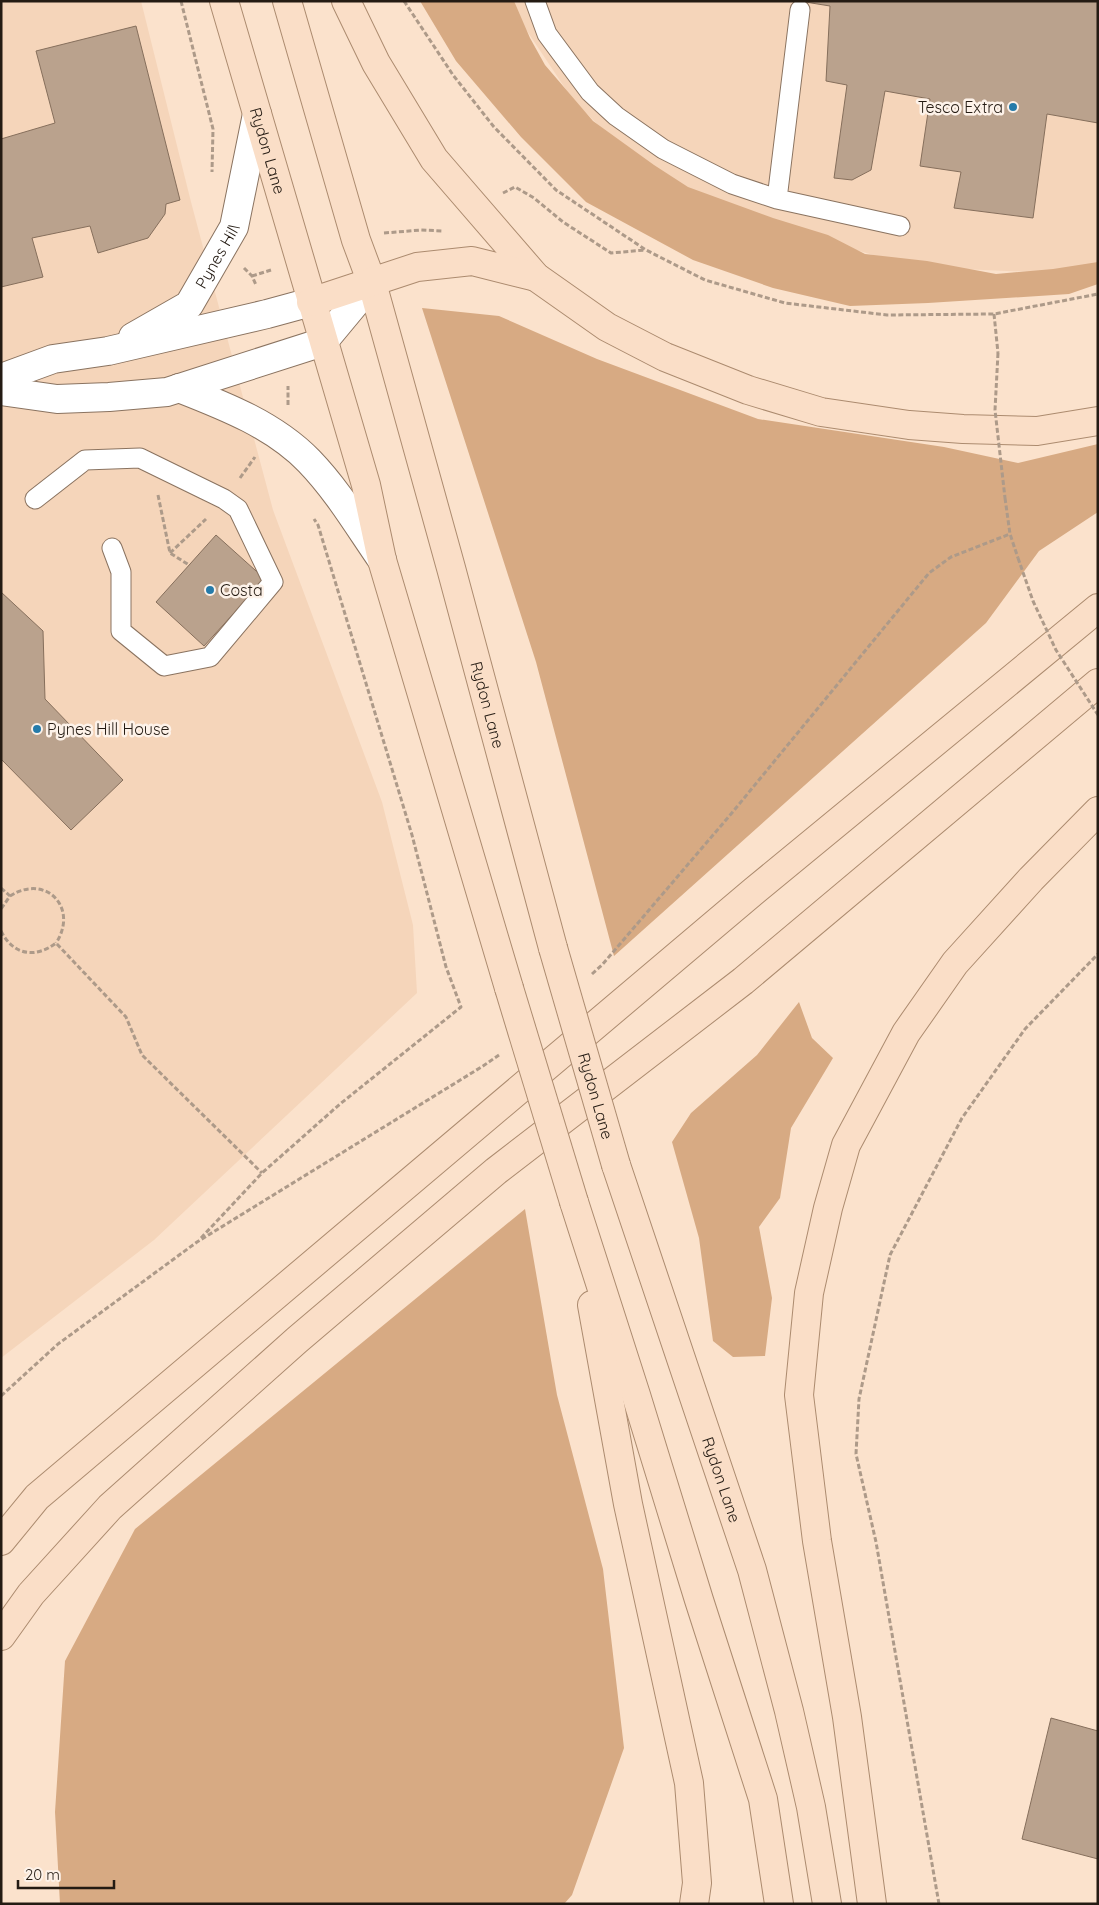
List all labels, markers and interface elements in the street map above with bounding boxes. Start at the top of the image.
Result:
place label: Tesco Extra [918,97,1003,117]
marker: Tesco Extra [1007,101,1019,113]
street label: Rydon Lane [246,105,290,196]
street label: Pynes Hill [191,223,244,292]
place label: Costa [220,580,263,600]
marker: Costa [204,584,216,596]
street label: Rydon Lane [466,659,509,750]
place label: Pynes Hill House [47,719,169,739]
marker: Pynes Hill House [31,723,43,735]
street label: Rydon Lane [574,1050,618,1142]
street label: Rydon Lane [698,1434,745,1525]
scale bar [18,1858,114,1890]
text: 20 m [25,1865,60,1884]

